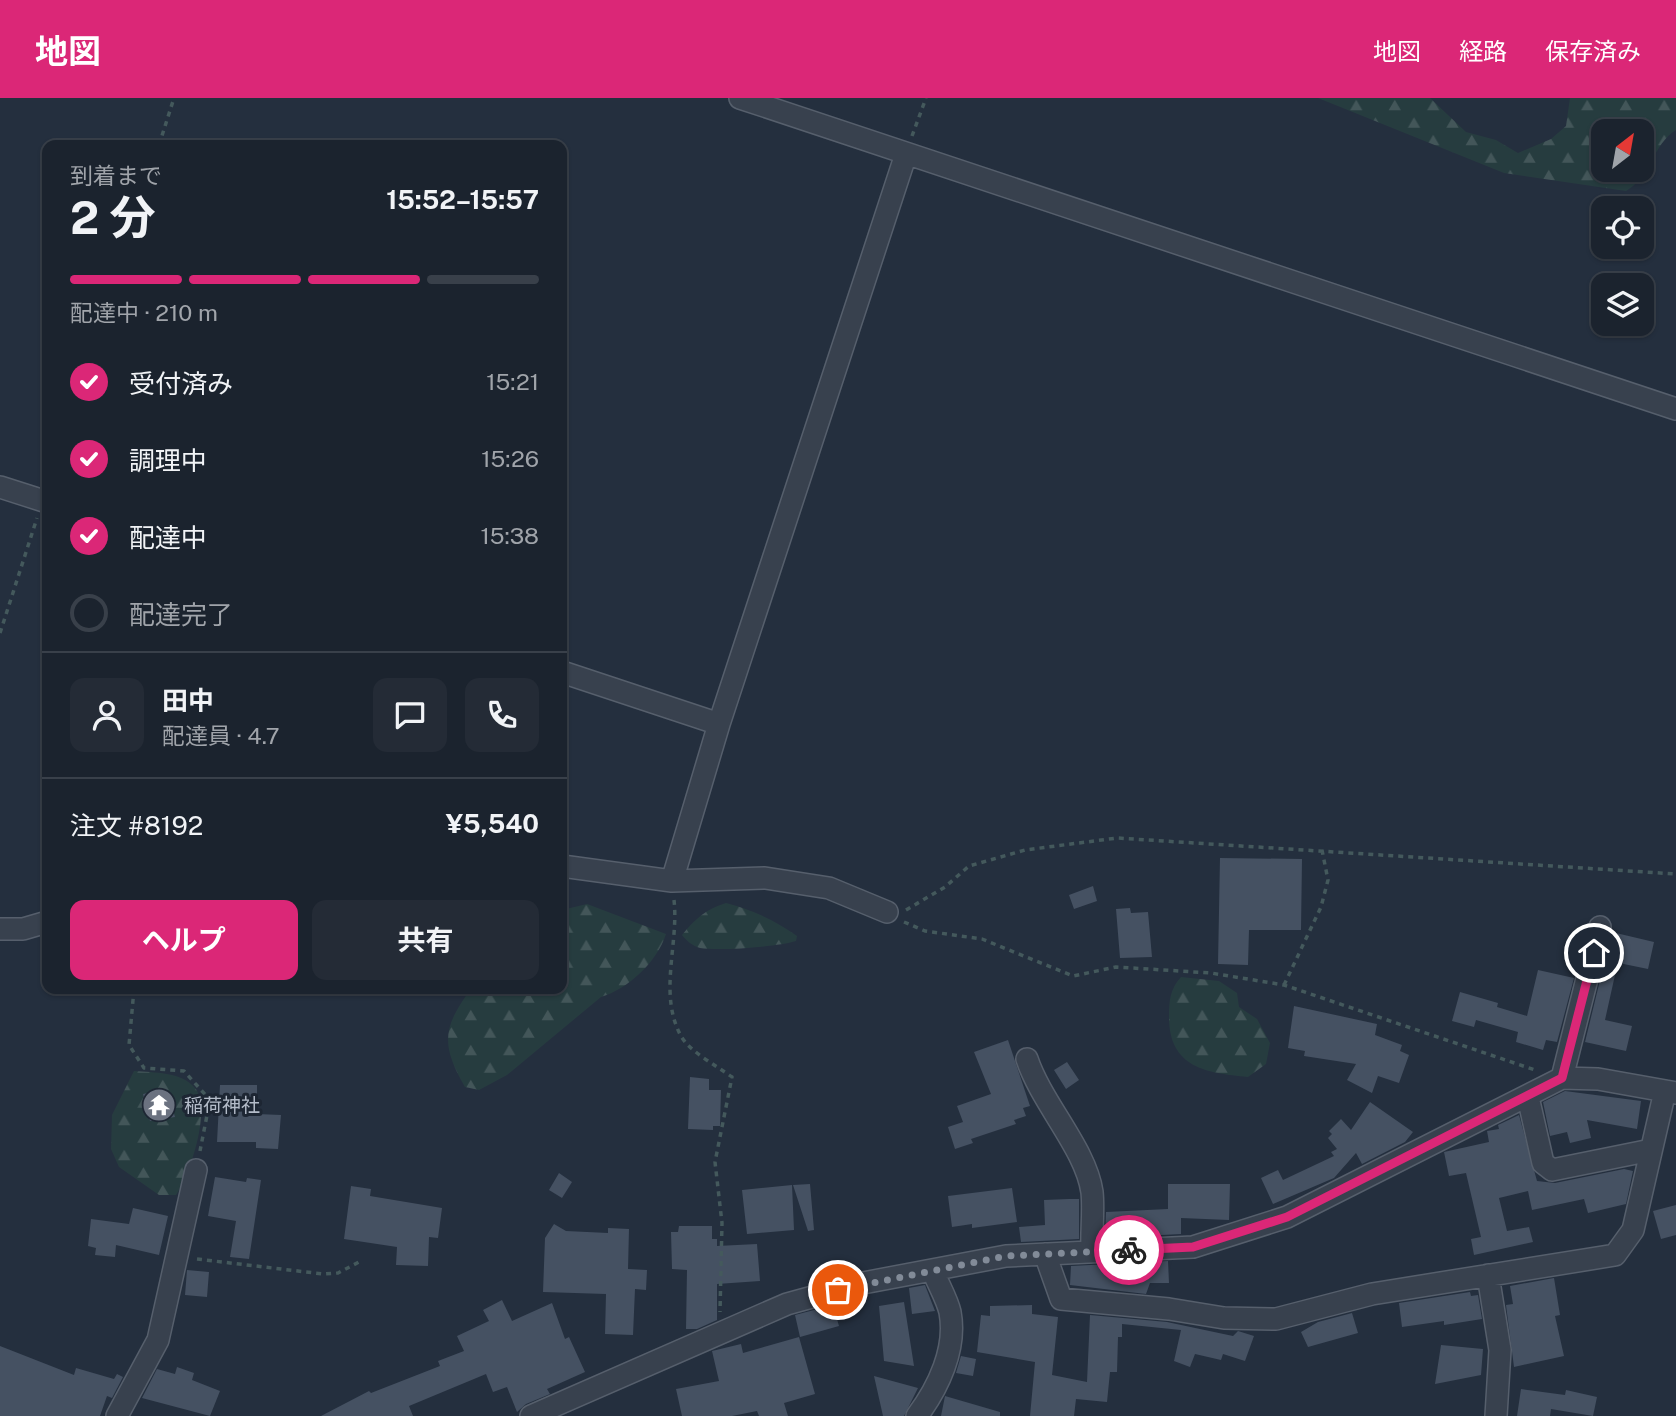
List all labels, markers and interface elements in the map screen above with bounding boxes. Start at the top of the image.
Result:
text: 地図 [35,32,101,70]
text: 地図 [1373,37,1421,65]
text: 経路 [1459,37,1507,65]
text: 保存済み [1545,37,1641,65]
north arrow [1591,119,1654,182]
map controls [1591,119,1654,336]
text: 到着まで [70,162,162,189]
text: 15:52–15:57 [386,184,539,215]
text: 2 分 [70,190,156,244]
button: locate [1591,196,1654,259]
button: layers [1591,273,1654,336]
text: 配達中 · 210 m [70,299,218,326]
icon: check [70,363,108,401]
text: 受付済み [129,368,233,399]
text: 15:21 [486,368,539,395]
icon: check [70,440,108,478]
text: 調理中 [129,445,207,476]
text: 15:26 [481,445,539,472]
icon: check [70,517,108,555]
text: 配達中 [129,522,207,553]
text: 15:38 [480,522,539,549]
text: 配達完了 [129,599,233,630]
button: person [70,678,144,752]
button: chat [373,678,447,752]
button: phone [465,678,539,752]
text: 田中 [162,685,214,716]
text: 配達員 · 4.7 [162,722,280,749]
text: ¥5,540 [446,808,539,839]
text: 注文 #8192 [70,810,203,841]
button: ヘルプ [70,900,298,980]
button: 共有 [312,900,539,980]
pin [1564,923,1624,983]
icon: home [1575,934,1613,972]
temple icon: 稲荷神社 [140,1086,178,1124]
place label: 稲荷神社 [184,1094,260,1116]
courier [1094,1215,1164,1285]
icon: bike [1110,1231,1148,1269]
pin [808,1260,868,1320]
icon: bag [819,1271,857,1309]

